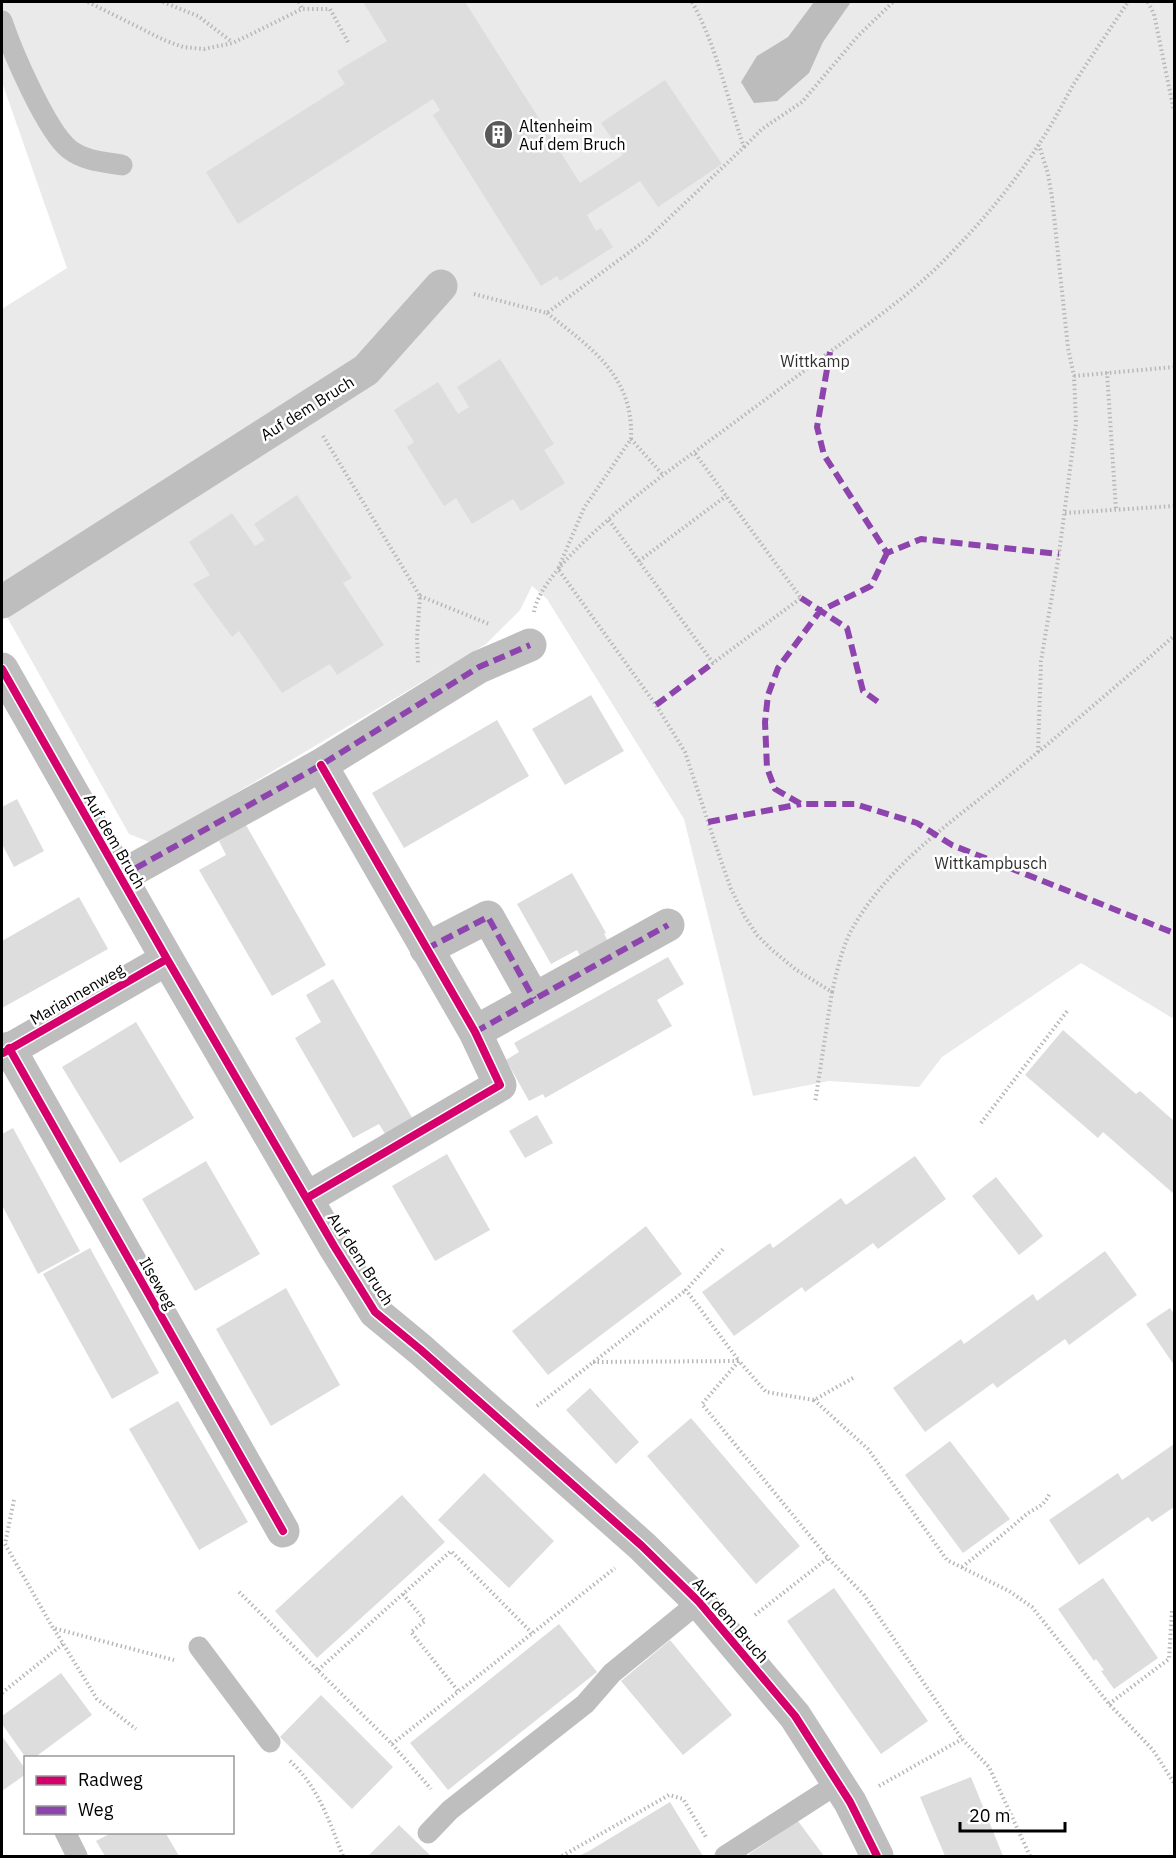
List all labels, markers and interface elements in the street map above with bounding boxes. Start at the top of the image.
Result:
place label: Altenheim Auf dem Bruch [519,116,626,154]
building icon: Altenheim Auf dem Bruch [482,119,514,151]
park label: Wittkamp [780,351,850,371]
street label: Auf dem Bruch [256,371,358,445]
street label: Auf dem Bruch [80,790,150,892]
park label: Wittkampbusch [935,853,1047,873]
street label: Mariannenweg [26,959,128,1029]
street label: Auf dem Bruch [324,1209,398,1309]
street label: Ilseweg [135,1253,181,1313]
street label: Auf dem Bruch [688,1573,774,1667]
legend [24,1756,234,1834]
text: Radweg [78,1768,143,1791]
scale bar [960,1795,1065,1833]
text: Weg [78,1798,114,1821]
text: 20 m [969,1804,1011,1827]

